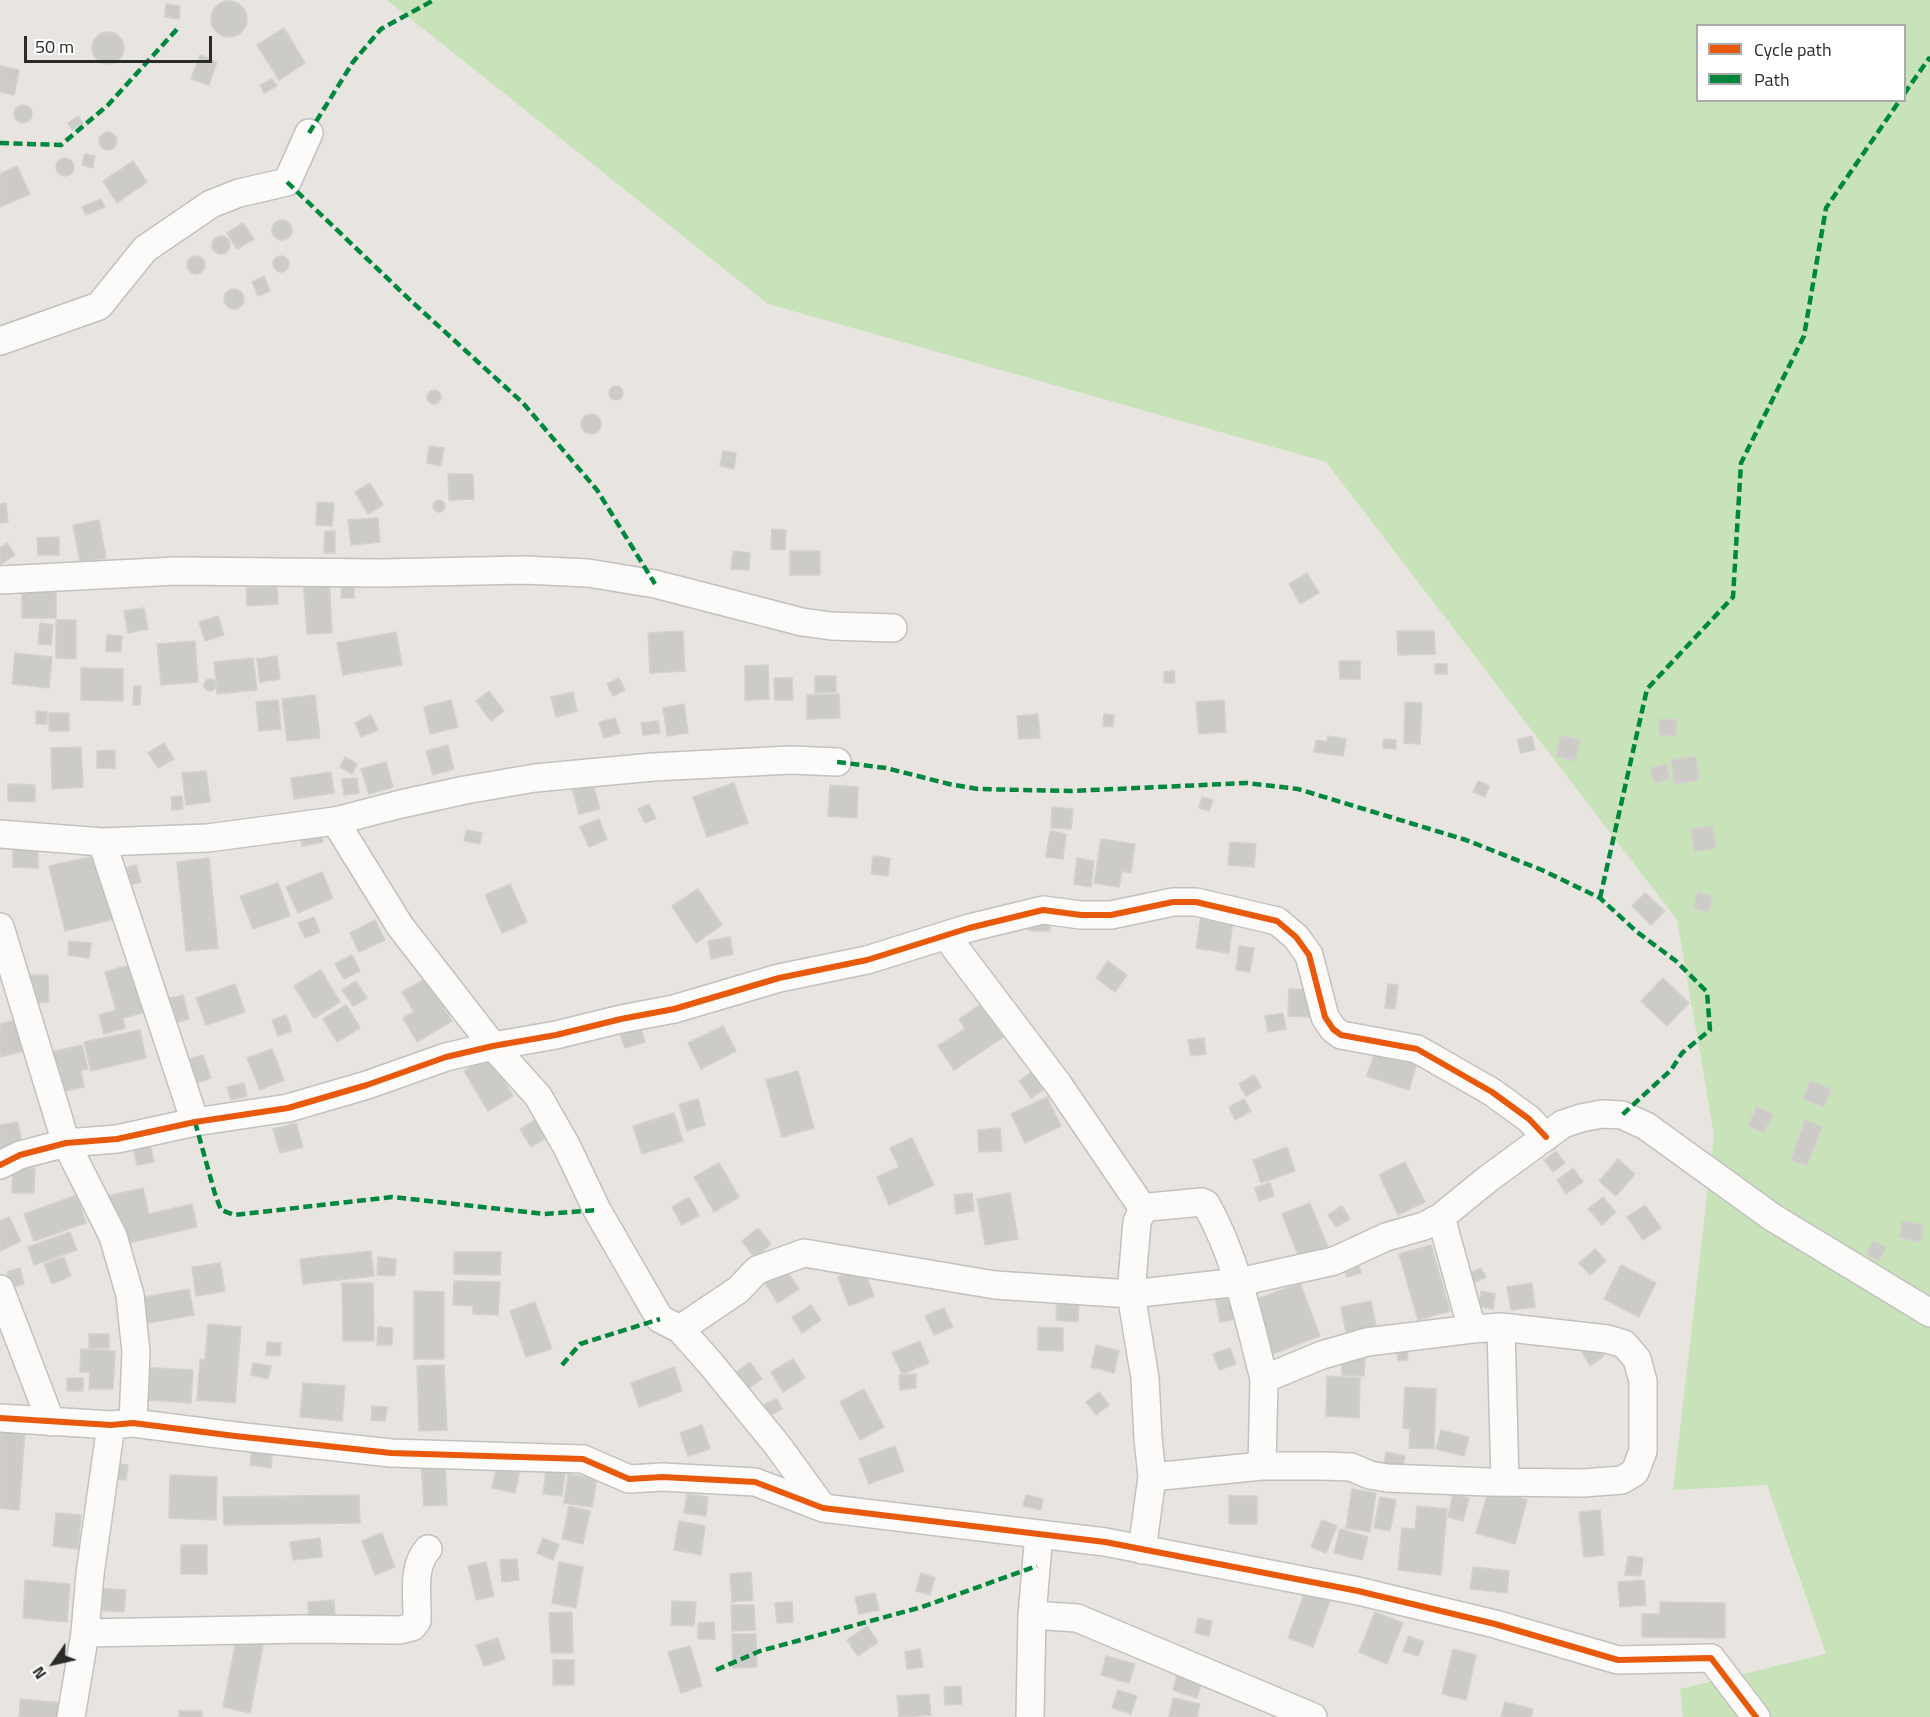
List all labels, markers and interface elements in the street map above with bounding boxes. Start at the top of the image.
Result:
scale bar [27,24,214,62]
legend [1696,24,1906,102]
text: 50 m [35,33,74,60]
text: Cycle path [1754,36,1832,63]
text: Path [1754,66,1790,93]
north arrow [24,1633,84,1693]
text: N [26,1662,52,1684]

